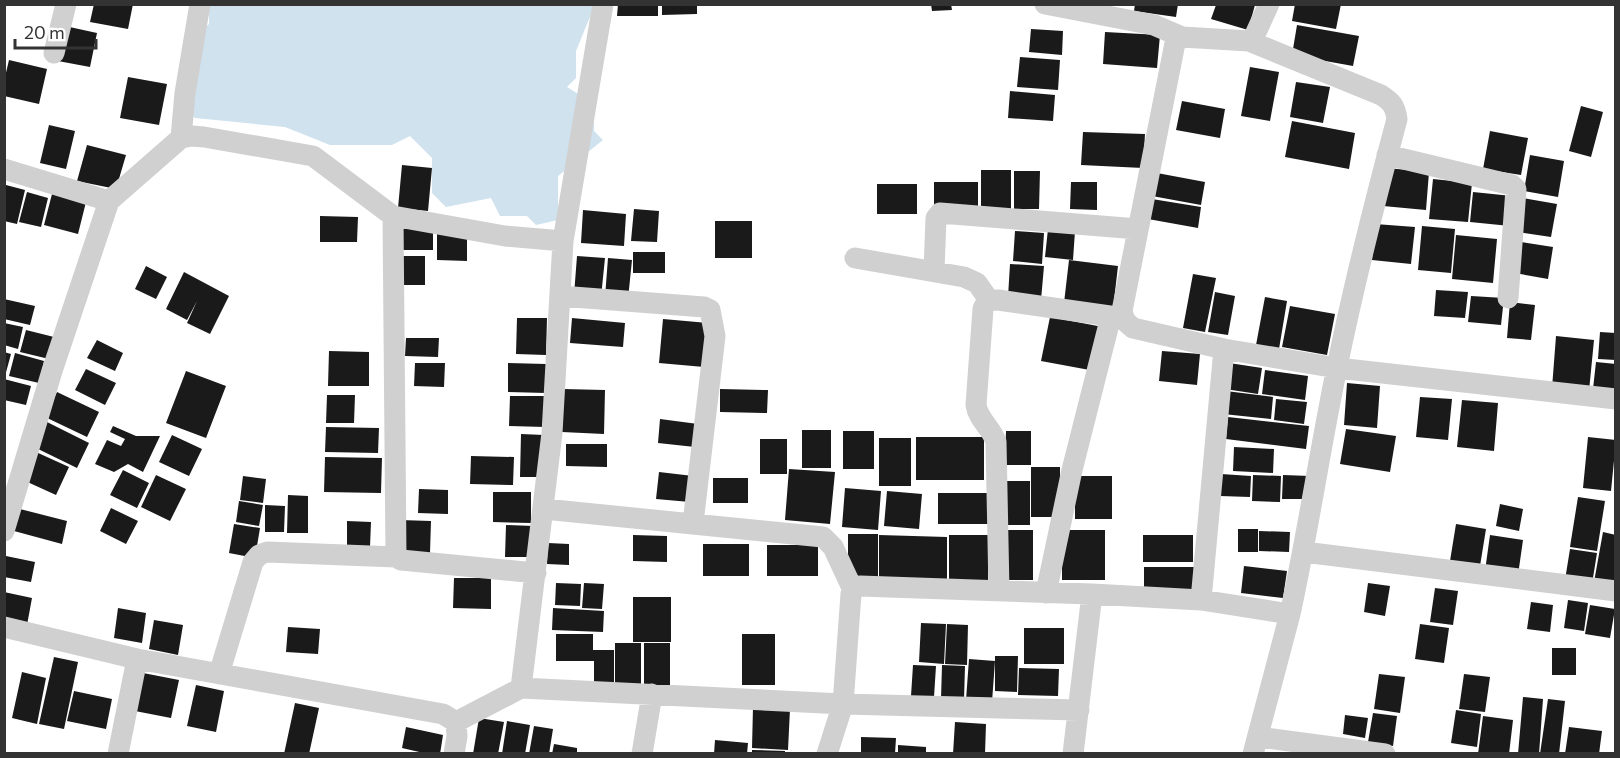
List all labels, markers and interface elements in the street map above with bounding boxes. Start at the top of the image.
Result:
scale bar [15,12,96,50]
text: 20 m [24,21,65,43]

